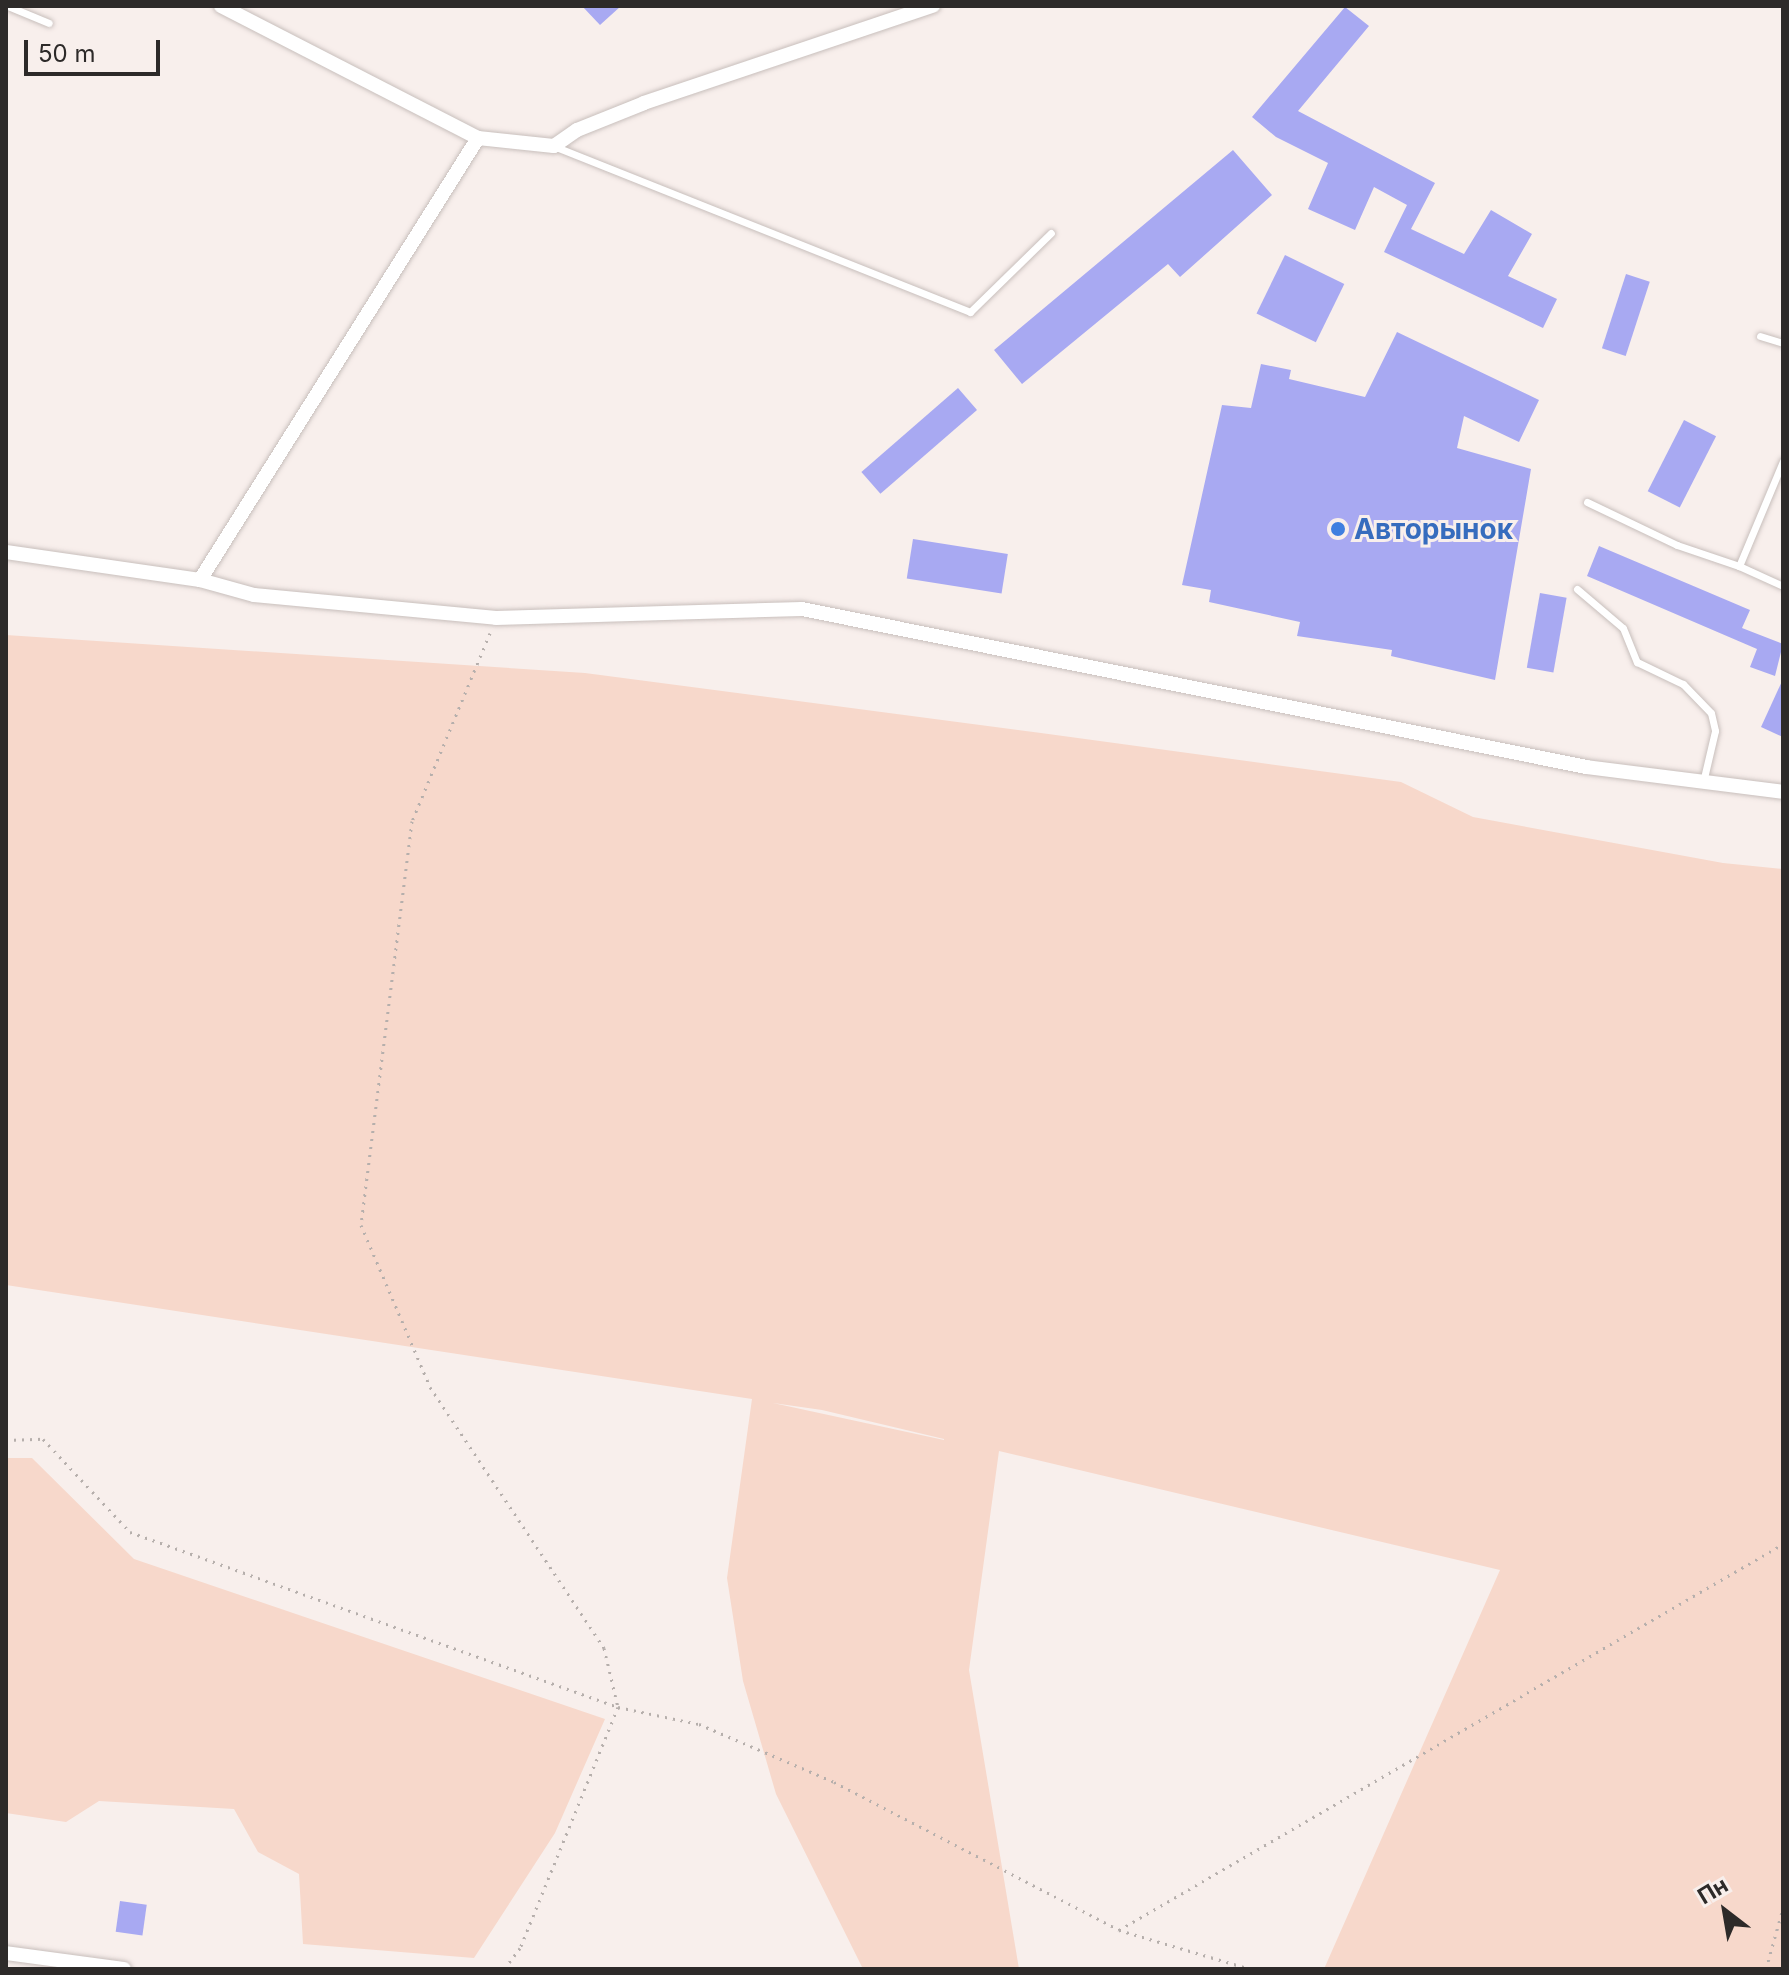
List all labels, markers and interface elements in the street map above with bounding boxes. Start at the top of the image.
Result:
scale bar [28,24,164,74]
text: 50 m [38,39,96,68]
place label: Авторынок [1354,512,1513,546]
marker: Авторынок [1329,520,1347,538]
north arrow [1685,1871,1765,1951]
text: Пн [1693,1872,1732,1909]

